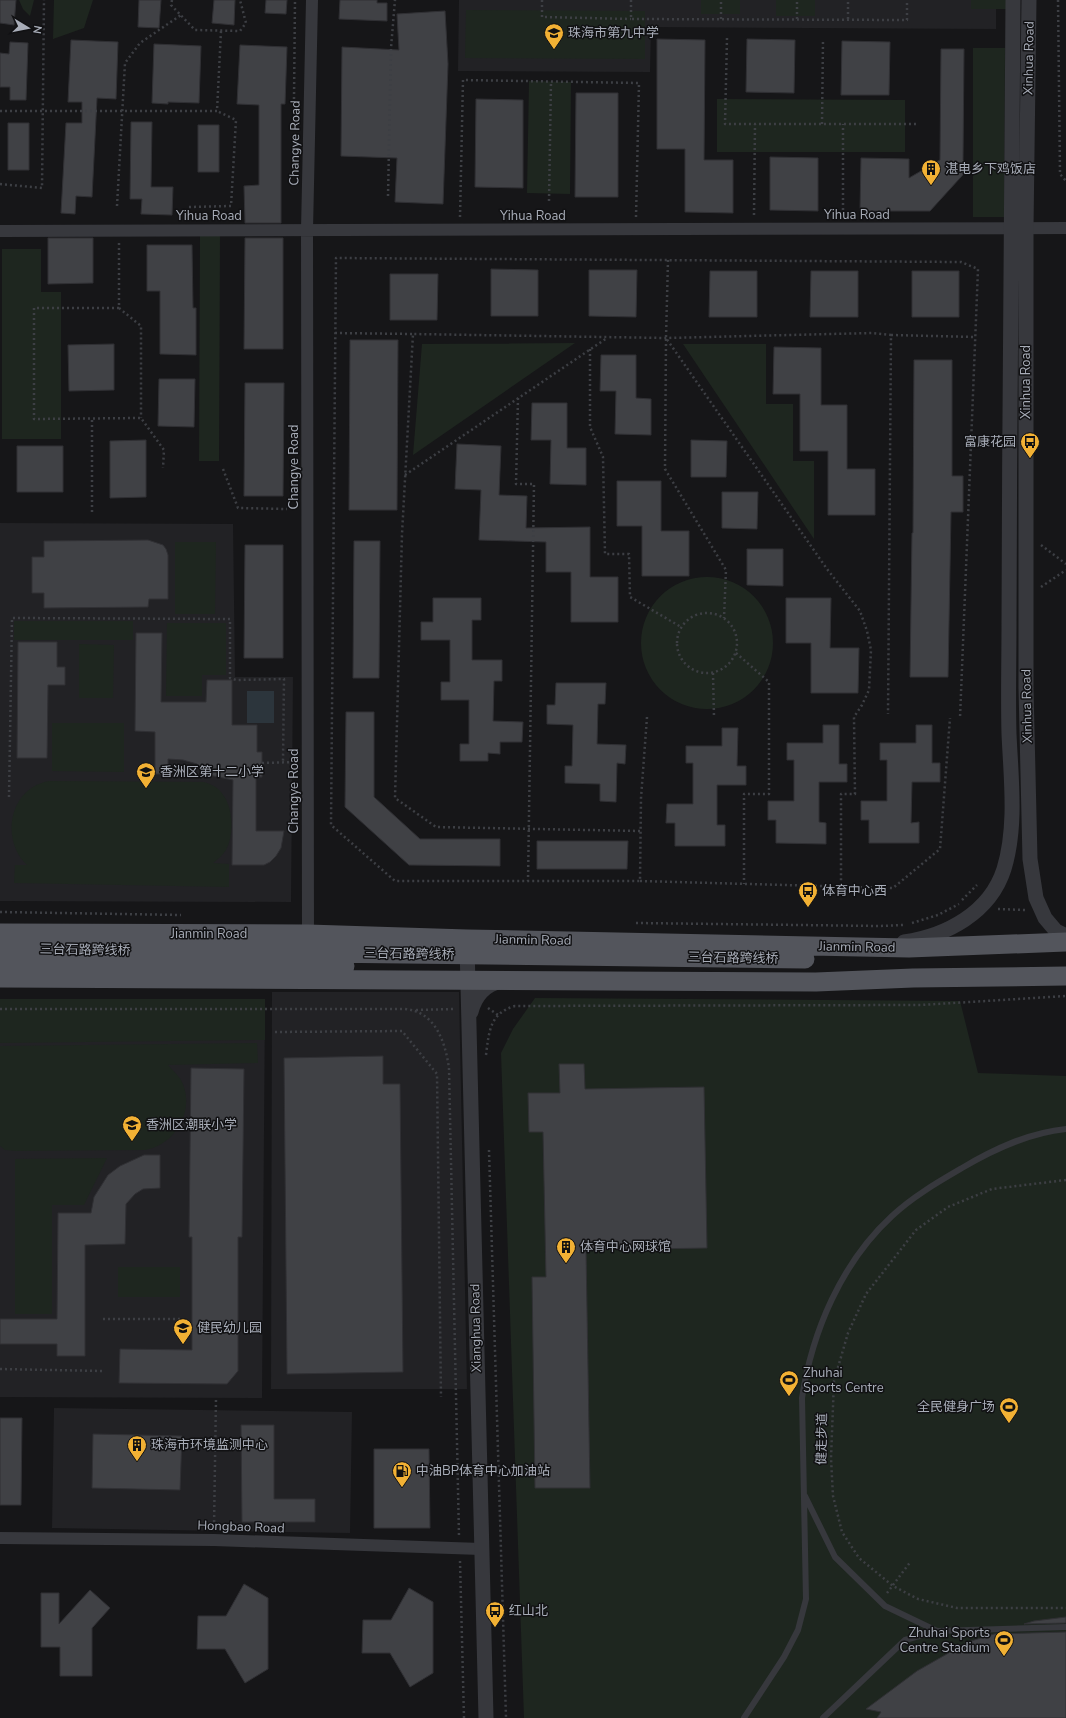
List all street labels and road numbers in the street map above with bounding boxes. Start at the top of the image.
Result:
street label: Xinhua Road [1019,21,1039,95]
street label: Changye Road [285,100,305,186]
street label: Yihua Road [823,206,890,224]
street label: Yihua Road [175,207,242,225]
street label: Yihua Road [499,207,566,225]
street label: Xinhua Road [1017,345,1035,419]
street label: Changye Road [285,424,303,510]
street label: Xinhua Road [1017,669,1037,743]
street label: Changye Road [285,748,303,834]
street label: Jianmin Road [170,925,247,943]
street label: Jianmin Road [494,930,571,950]
street label: Jianmin Road [818,937,895,957]
street label: 三台石路跨线桥 [39,940,131,960]
street label: 三台石路跨线桥 [363,944,455,964]
street label: 三台石路跨线桥 [687,948,779,968]
street label: Xianghua Road [466,1284,486,1372]
street label: 健走步道 [813,1413,831,1465]
street label: Hongbao Road [197,1516,285,1538]

